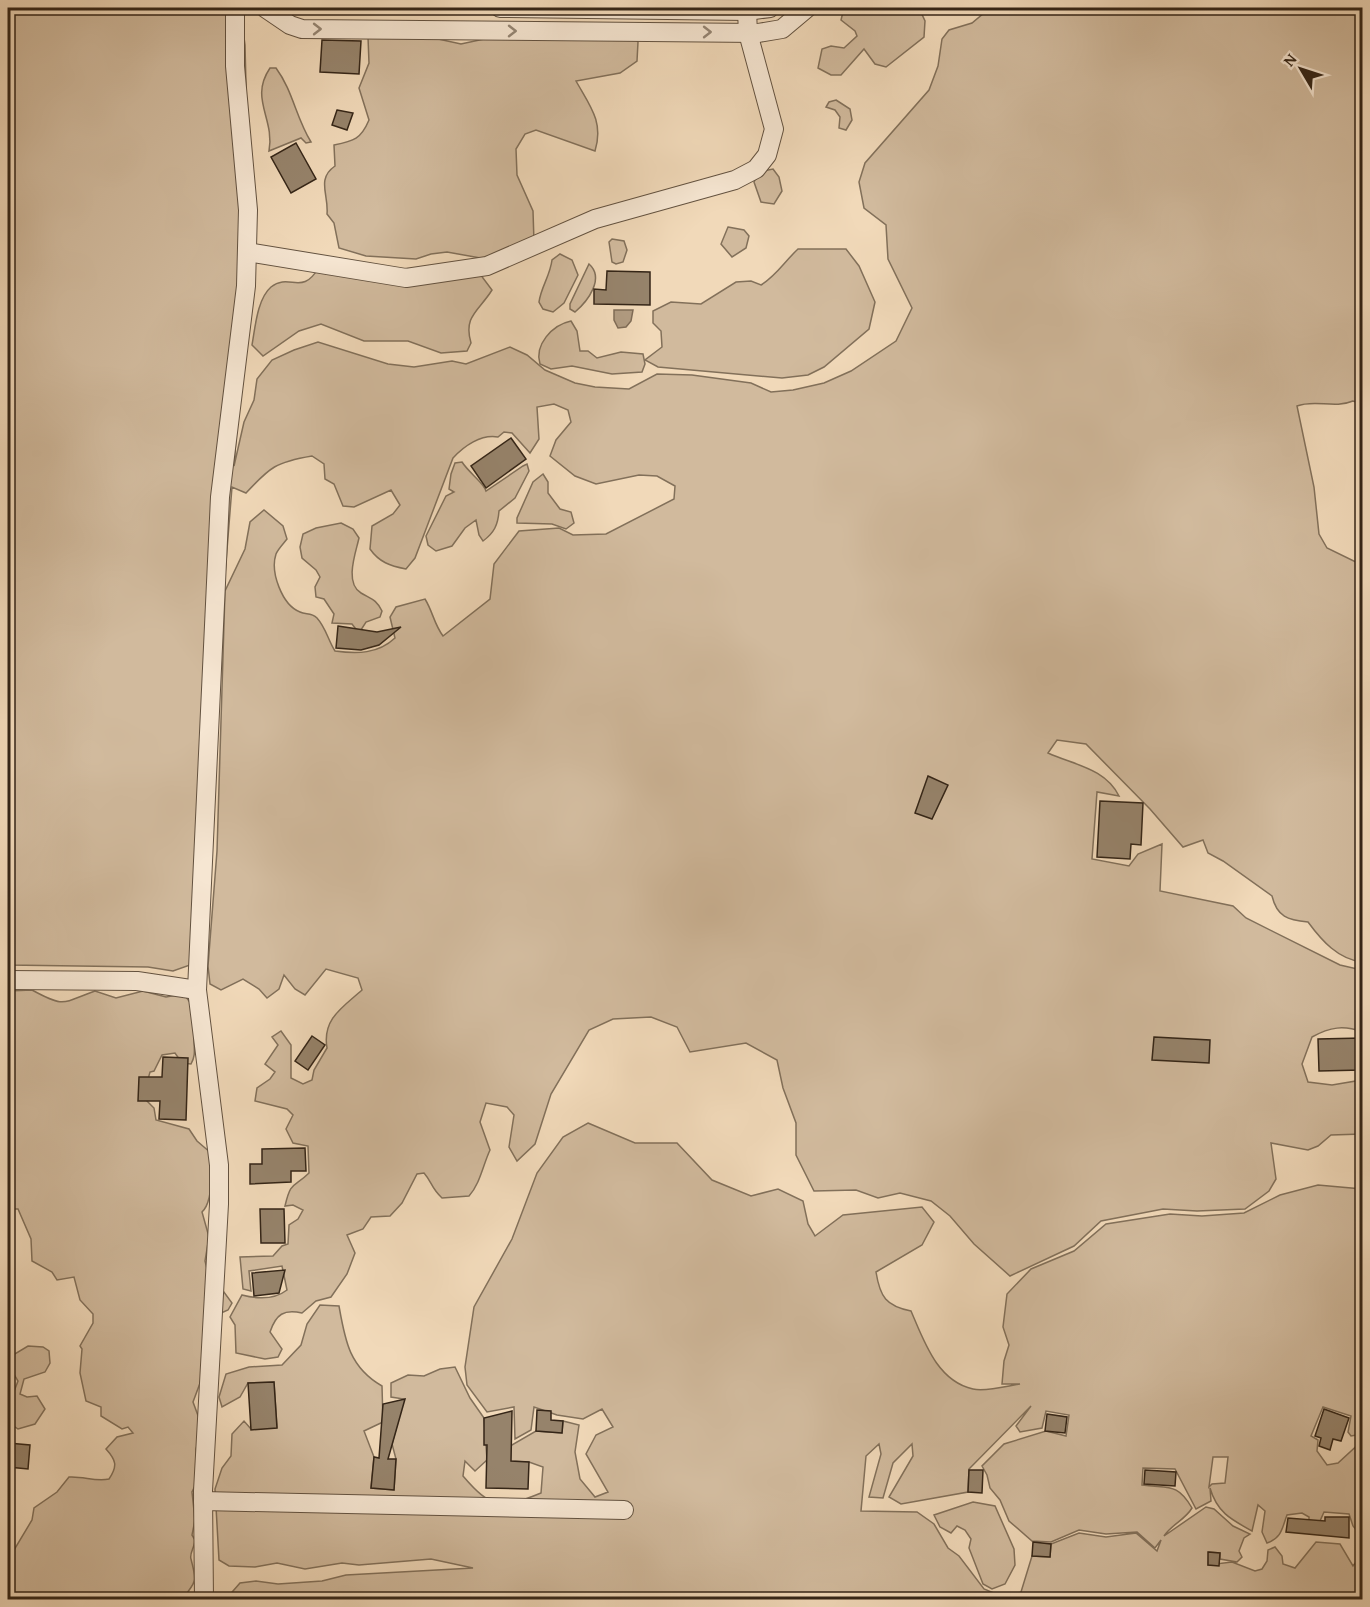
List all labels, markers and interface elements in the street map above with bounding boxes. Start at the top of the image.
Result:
one-way arrow [313,23,322,35]
one-way arrow [508,25,517,37]
one-way arrow [703,26,712,39]
north arrow [1271,39,1331,99]
text: N [1277,48,1302,71]

